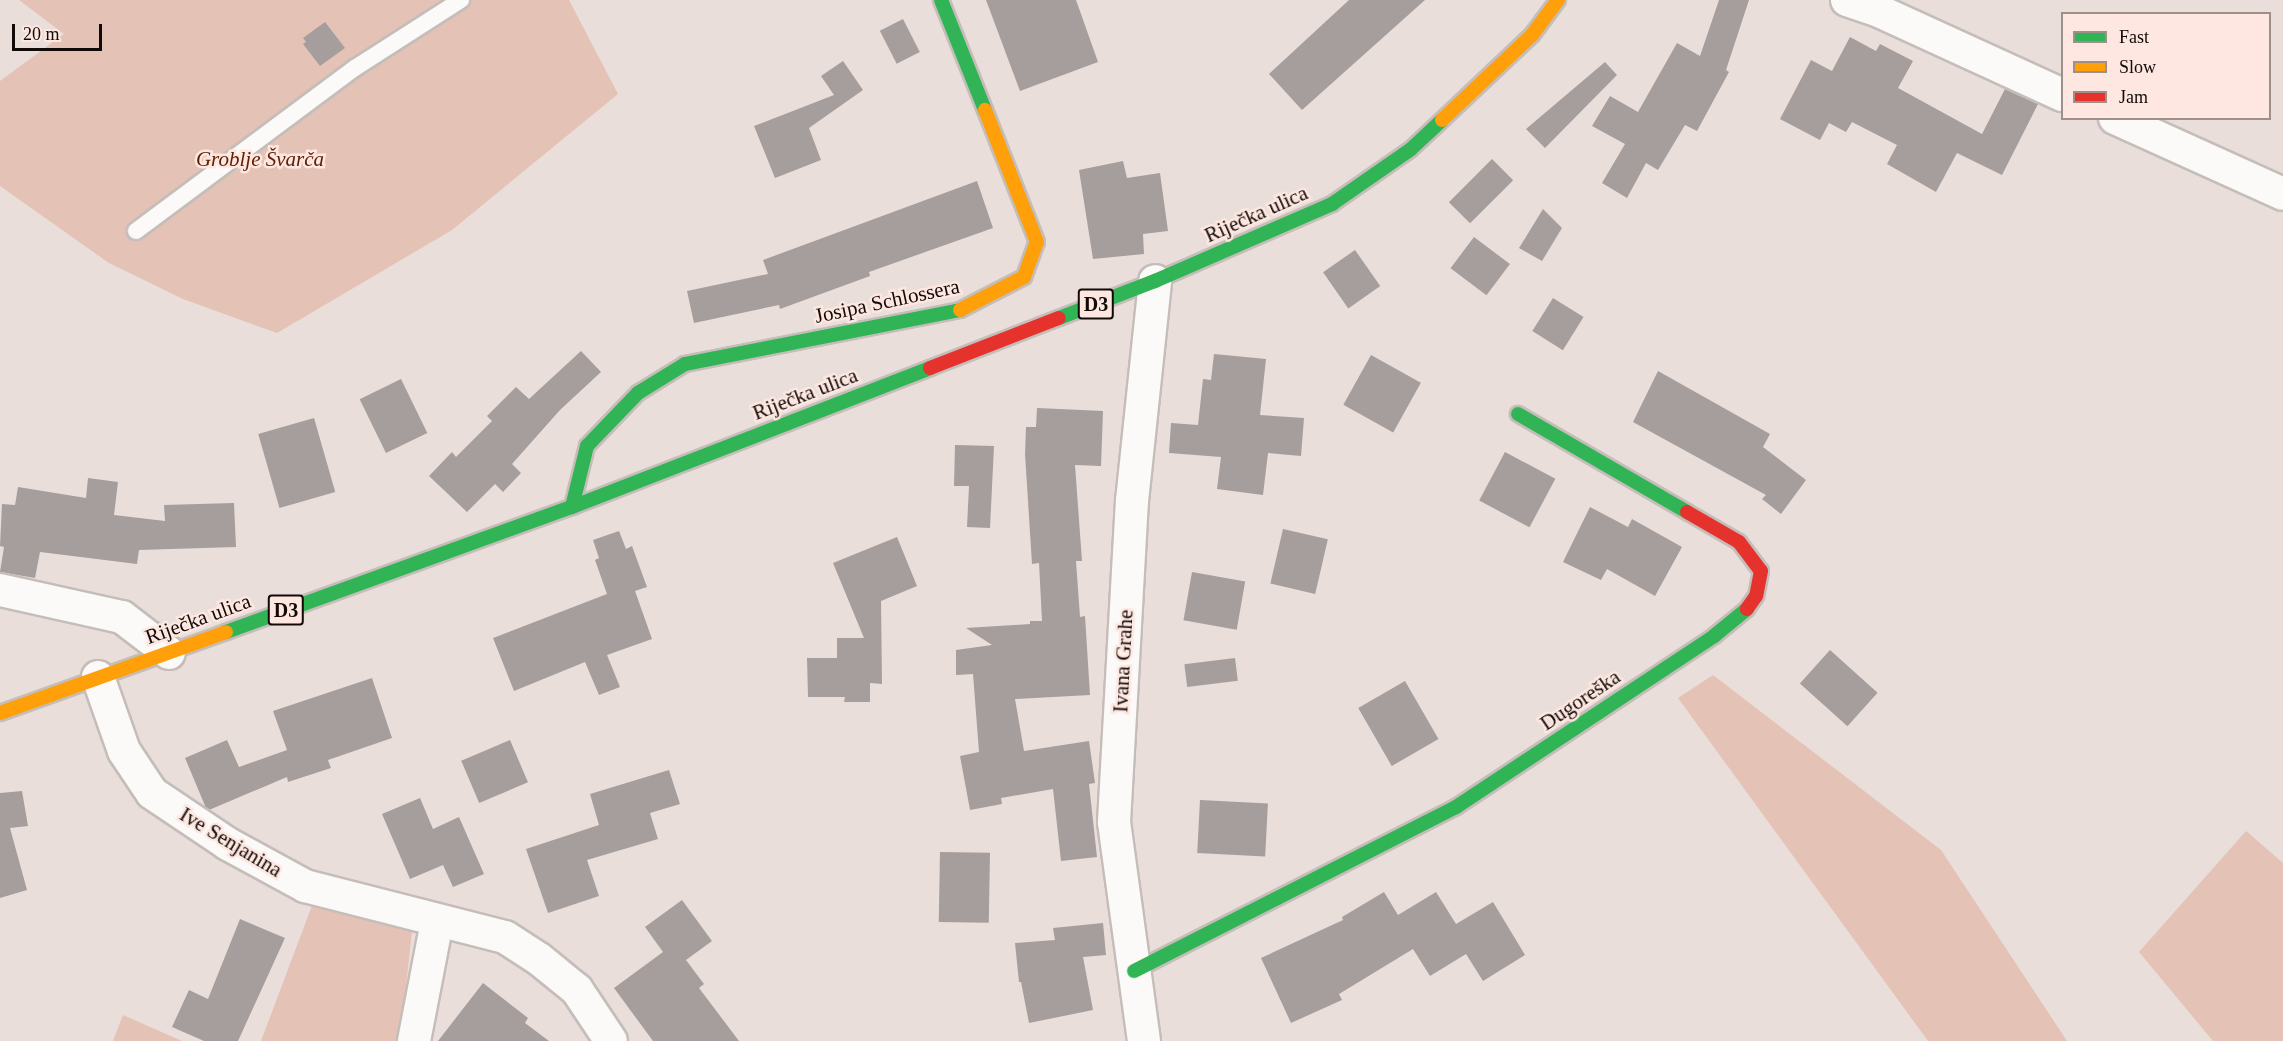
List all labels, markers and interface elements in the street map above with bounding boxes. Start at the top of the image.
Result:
scale bar [15,12,105,50]
legend [2061,12,2271,120]
text: 20 m [23,24,60,44]
text: Fast [2119,27,2149,47]
text: Slow [2119,57,2156,77]
text: Jam [2119,87,2148,107]
park label: Groblje Švarča [196,146,324,172]
street label: Riječka ulica [1201,180,1311,248]
street label: Josipa Schlossera [812,273,962,329]
road number: D3 [1076,287,1116,321]
street label: Riječka ulica [749,362,861,426]
street label: Riječka ulica [142,588,254,650]
road number: D3 [266,593,306,627]
street label: Ivana Grahe [1108,609,1138,713]
street label: Dugoreška [1535,664,1625,736]
street label: Ive Senjanina [175,802,287,882]

